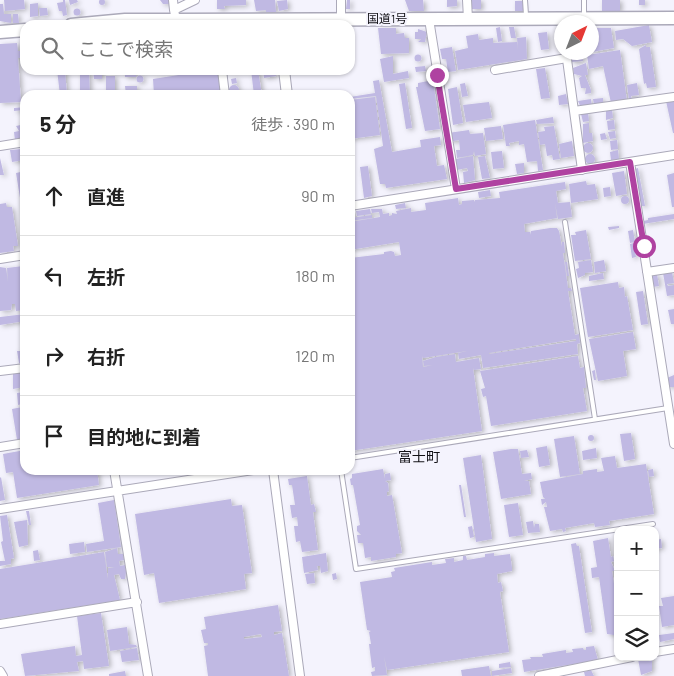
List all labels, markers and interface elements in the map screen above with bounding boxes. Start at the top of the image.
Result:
street label: 国道1号 [367,11,407,25]
north arrow [554,15,599,60]
search box [20,20,355,75]
icon: search [38,34,66,62]
text: ここで検索 [78,37,173,60]
route end [426,64,449,87]
text: 5 分 [40,111,77,136]
text: 徒歩 · 390 m [251,114,335,133]
icon: ahead [40,182,68,210]
text: 直進 [87,185,125,208]
text: 90 m [301,186,335,205]
route start [633,235,656,258]
icon: left [40,262,68,290]
text: 左折 [87,265,125,288]
text: 180 m [296,266,335,285]
icon: right [40,342,68,370]
text: 右折 [87,345,125,368]
text: 120 m [295,346,335,365]
icon: arrive [40,422,68,450]
text: 目的地に到着 [87,425,201,448]
district label: 富士町 [398,448,440,465]
map controls [614,526,659,661]
button: + [614,526,659,571]
button: − [614,571,659,616]
button: layers [614,616,659,661]

